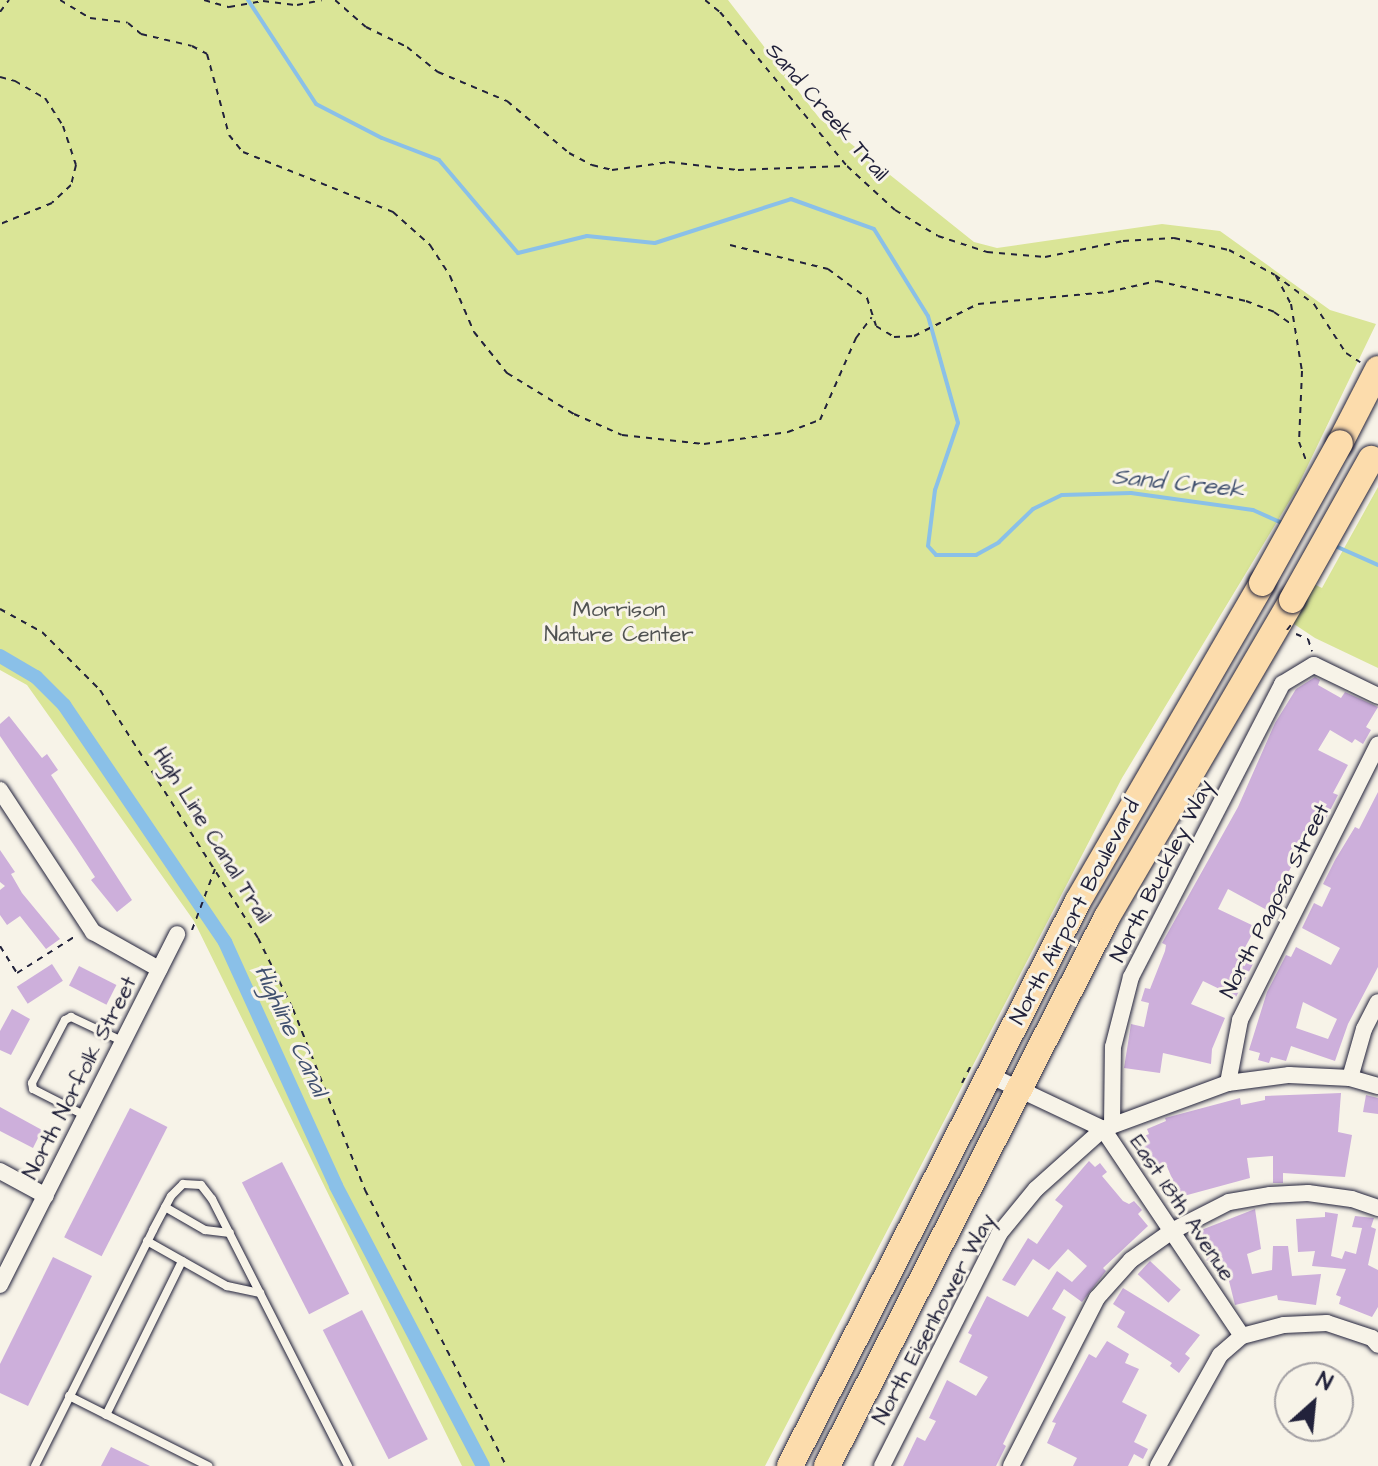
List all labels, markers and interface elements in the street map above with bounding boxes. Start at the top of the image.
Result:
street label: Sand Creek Trail [760,38,894,186]
water label: Sand Creek [1111,463,1245,505]
park label: Morrison Nature Center [544,596,694,648]
street label: High Line Canal Trail [147,742,277,928]
street label: North Buckley Way [1105,775,1219,967]
street label: North Airport Boulevard [1004,795,1146,1029]
street label: North Pagosa Street [1214,799,1336,1003]
water label: Highline Canal [247,961,333,1101]
street label: North Norfolk Street [17,972,143,1184]
street label: East 18th Avenue [1123,1130,1241,1286]
street label: North Eisenhower Way [867,1209,1001,1429]
north arrow [1274,1362,1354,1442]
text: N [1311,1365,1337,1399]

